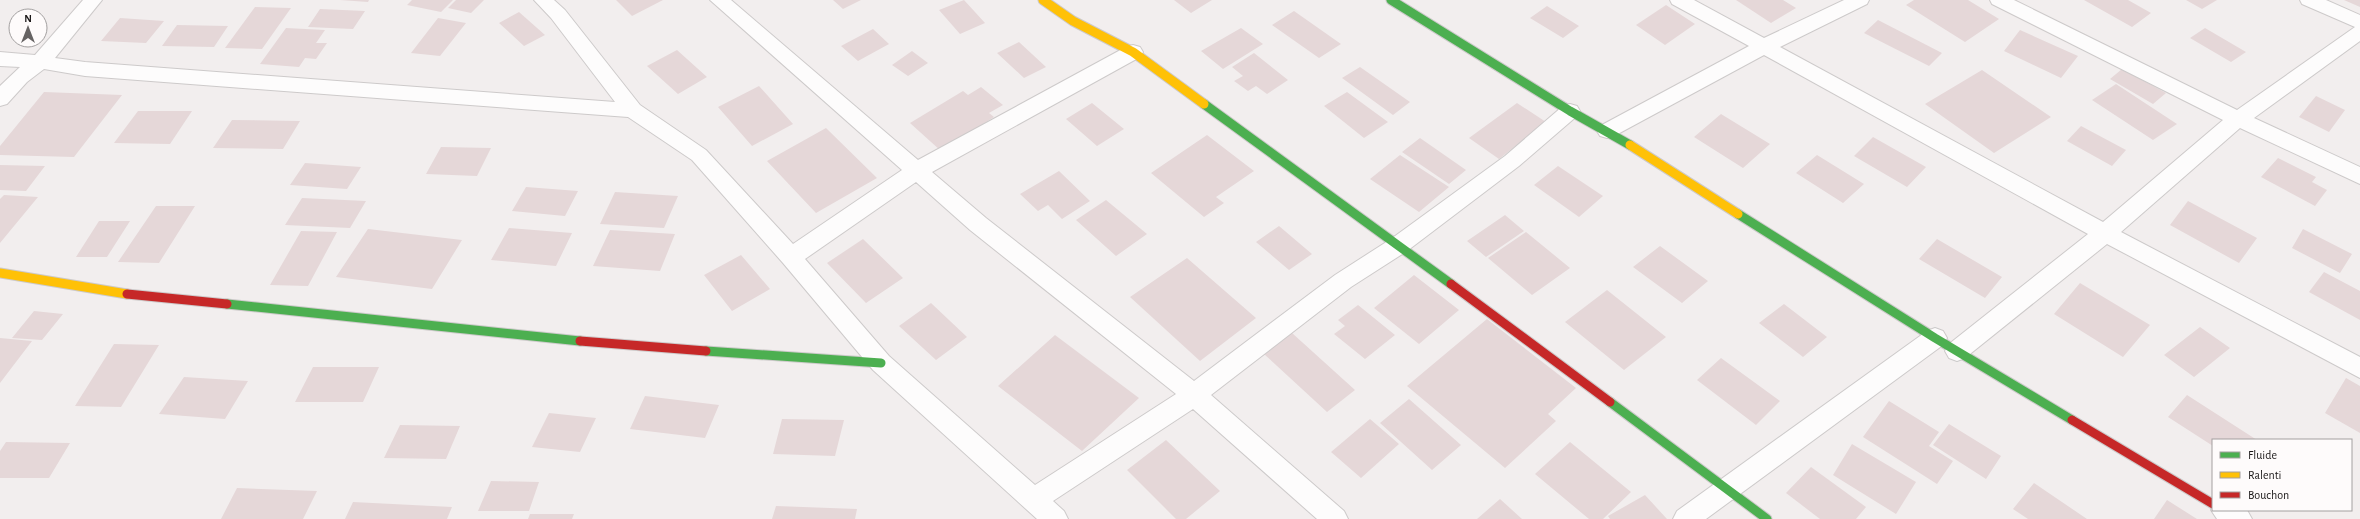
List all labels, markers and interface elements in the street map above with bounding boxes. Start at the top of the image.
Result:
north arrow [8,8,48,48]
text: N [24,13,32,24]
legend [2212,439,2352,511]
text: Fluide [2248,449,2277,461]
text: Ralenti [2248,469,2281,481]
text: Bouchon [2248,489,2289,501]

